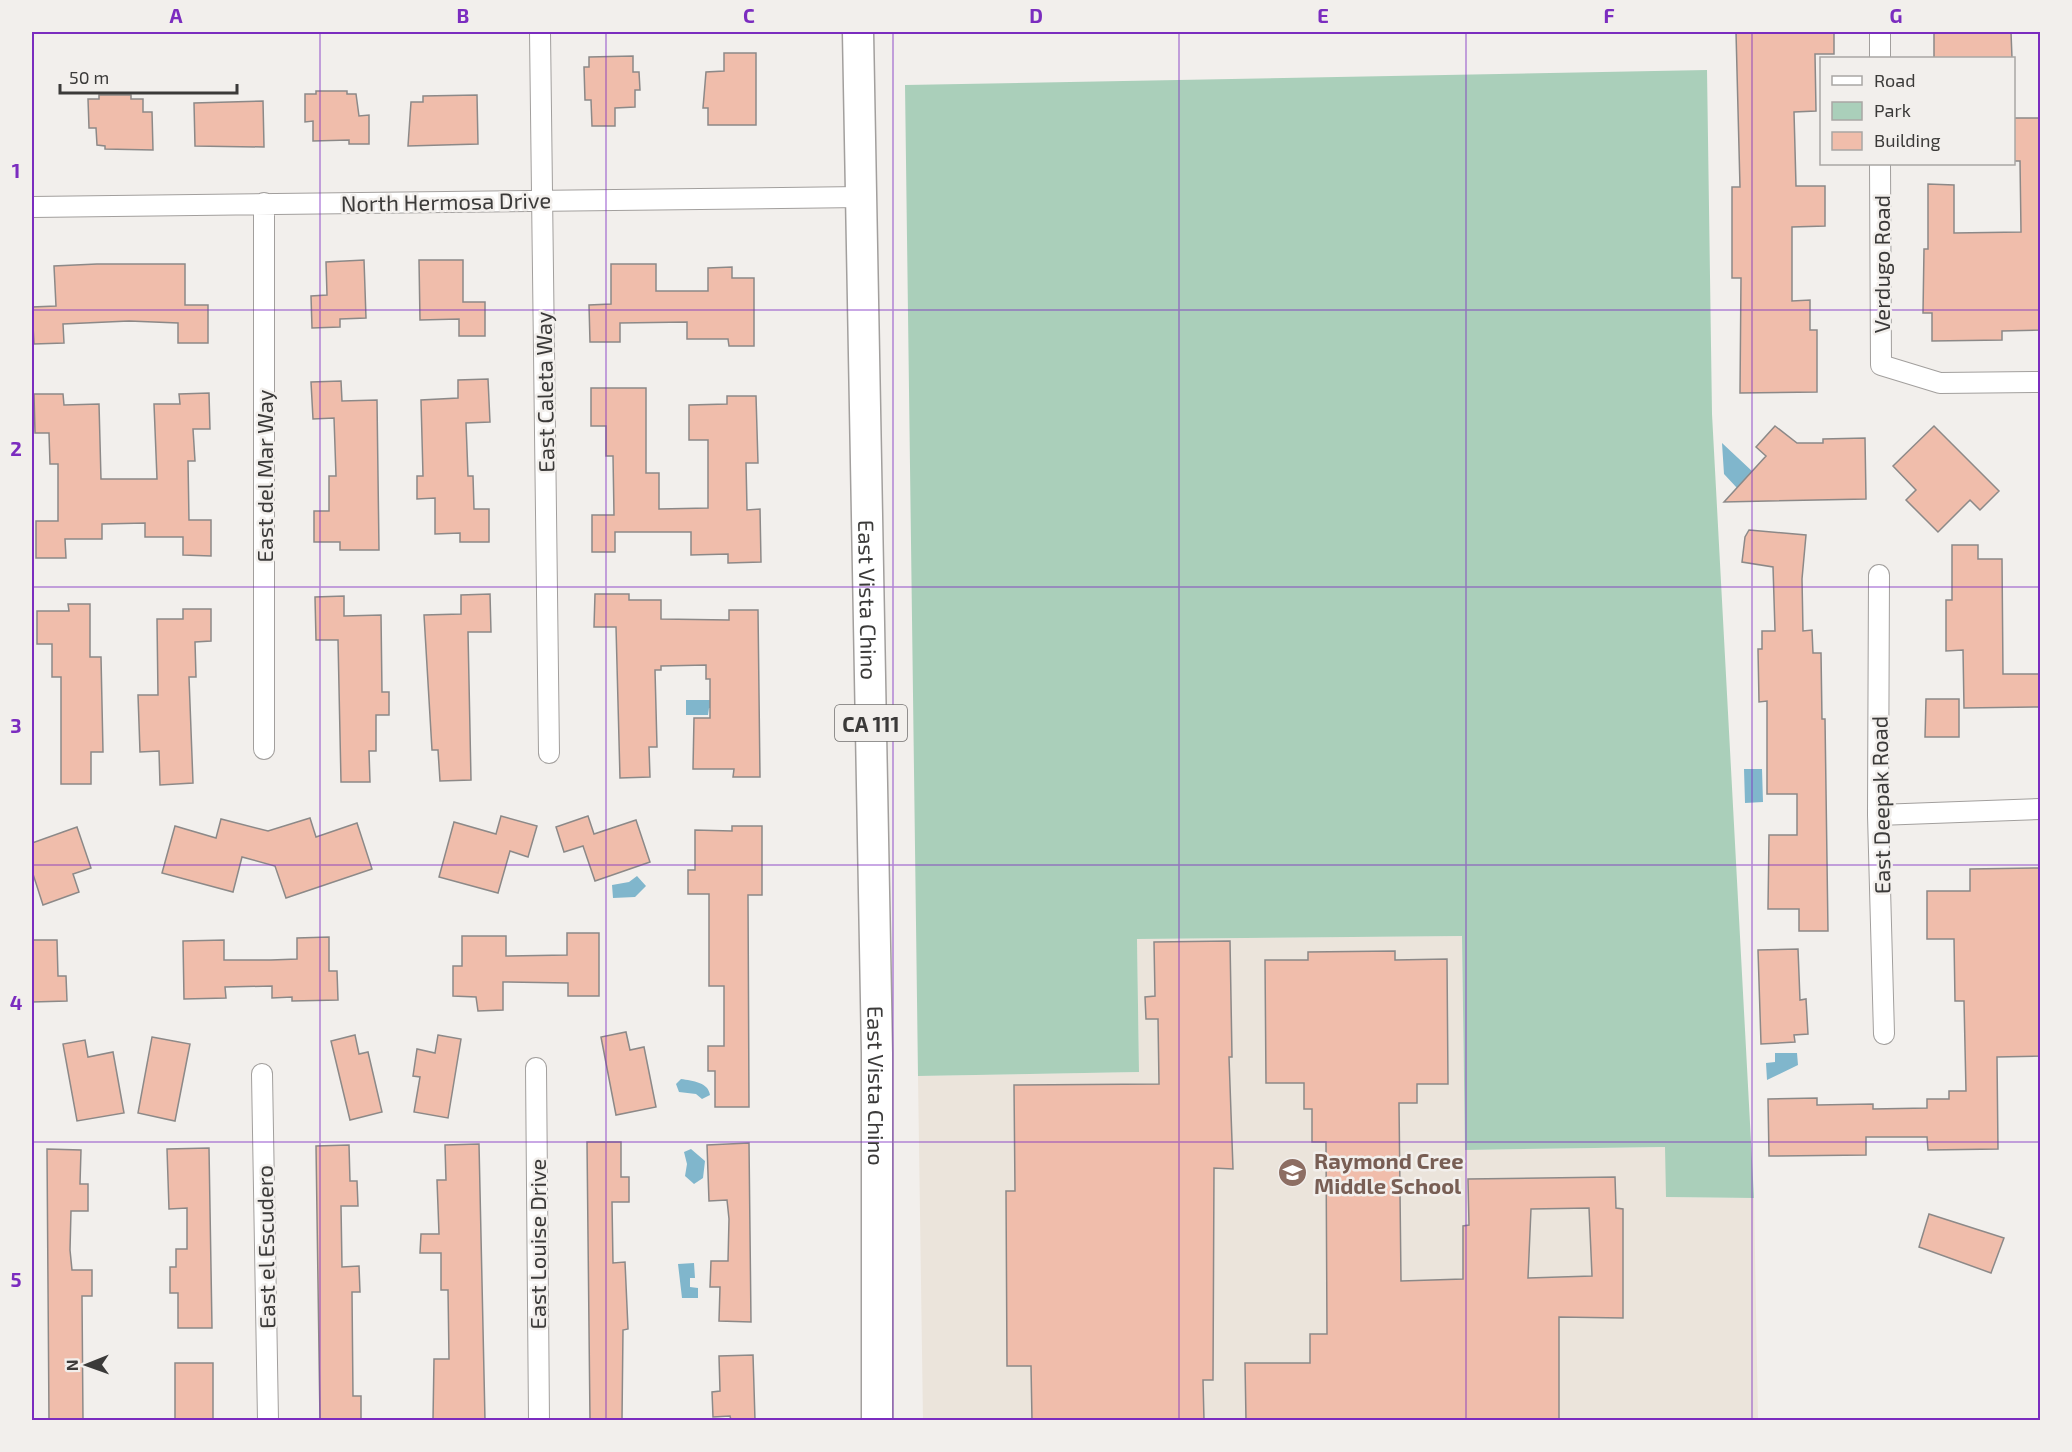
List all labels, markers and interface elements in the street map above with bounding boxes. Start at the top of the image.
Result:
text: A [169,3,183,27]
text: B [457,3,469,27]
text: C [743,3,755,27]
text: D [1029,3,1043,27]
text: E [1317,3,1329,27]
text: F [1603,3,1615,27]
text: G [1890,3,1902,27]
scale bar [60,57,237,95]
legend [1820,57,2015,165]
text: 50 m [69,66,109,88]
text: Road [1874,69,1915,91]
text: Park [1874,99,1911,121]
text: Building [1874,129,1941,151]
text: 1 [12,158,20,182]
street label: North Hermosa Drive [341,186,551,216]
street label: Verdugo Road [1868,195,1894,333]
street label: East Caleta Way [530,311,558,473]
street label: East del Mar Way [251,389,277,562]
text: 2 [10,436,22,460]
street label: East Vista Chino [854,520,883,680]
road number: CA 111 [835,705,907,741]
text: 3 [10,713,22,737]
street label: East Deepak Road [1865,716,1895,894]
text: 4 [10,990,23,1014]
street label: East Vista Chino [863,1006,890,1166]
place label: Raymond Cree Middle School [1314,1147,1464,1198]
school or university icon: Raymond Cree Middle School [1277,1157,1309,1189]
street label: East Louise Drive [524,1159,550,1329]
street label: East el Escudero [251,1165,279,1329]
text: 5 [10,1267,22,1291]
north arrow [57,1335,117,1395]
text: N [62,1359,81,1371]

